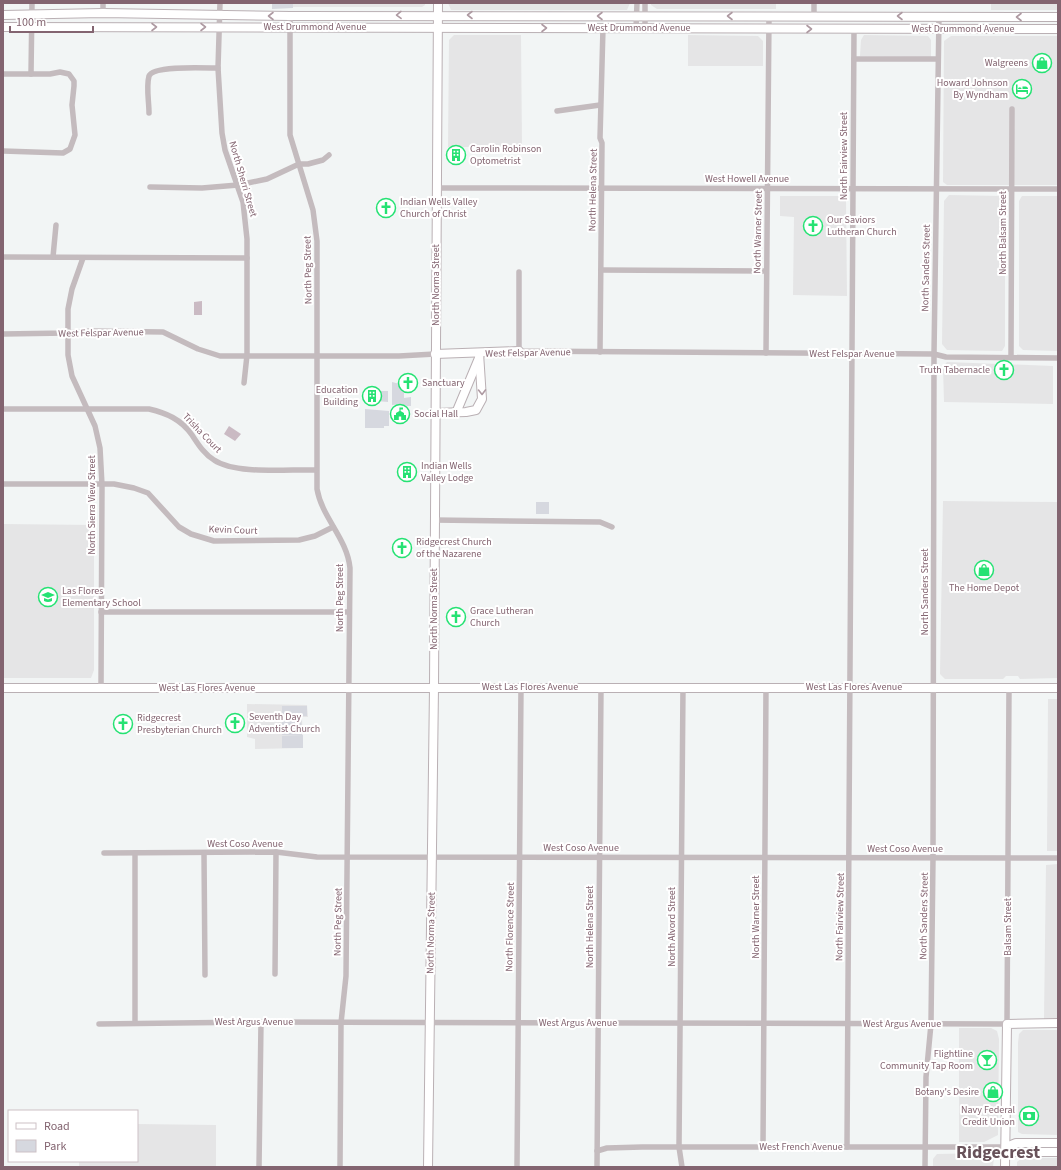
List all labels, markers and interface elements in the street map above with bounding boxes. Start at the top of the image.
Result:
scale bar [10,8,93,34]
one-way arrow [396,11,402,19]
one-way arrow [467,11,473,19]
one-way arrow [727,11,733,20]
one-way arrow [268,12,274,20]
one-way arrow [597,12,603,20]
one-way arrow [897,12,903,20]
one-way arrow [1016,13,1022,21]
text: 100 m [16,14,46,31]
street label: West Drummond Avenue [263,20,367,34]
street label: West Drummond Avenue [587,21,691,35]
street label: West Drummond Avenue [911,22,1015,36]
one-way arrow [151,23,157,31]
one-way arrow [200,23,206,31]
one-way arrow [541,24,547,32]
one-way arrow [806,25,812,33]
shop icon: Walgreens [1031,52,1053,74]
place label: Walgreens [985,56,1028,70]
place label: Howard Johnson By Wyndham [937,76,1008,102]
hotel icon: Howard Johnson By Wyndham [1011,78,1033,100]
street label: North Fairview Street [837,111,851,200]
street label: North Sherri Street [225,139,261,219]
place label: Carolin Robinson Optometrist [470,142,542,168]
building icon: Carolin Robinson Optometrist [445,144,467,166]
street label: North Helena Street [585,148,601,231]
street label: West Howell Avenue [705,172,789,186]
street label: North Warner Street [750,190,766,274]
street label: North Balsam Street [996,190,1010,275]
place label: Indian Wells Valley Church of Christ [400,195,478,221]
church icon: Indian Wells Valley Church of Christ [375,197,397,219]
place label: Our Saviors Lutheran Church [827,213,897,239]
church icon: Our Saviors Lutheran Church [802,215,824,237]
street label: North Sanders Street [918,224,934,312]
street label: North Peg Street [300,235,316,304]
street label: North Norma Street [429,243,443,326]
street label: West Felspar Avenue [58,325,144,341]
street label: West Felspar Avenue [485,345,571,361]
street label: West Felspar Avenue [809,347,895,361]
church icon: Truth Tabernacle [993,359,1015,381]
place label: Truth Tabernacle [919,363,990,377]
church icon: Sanctuary [397,372,419,394]
place label: Sanctuary [422,376,465,390]
place label: Education Building [316,383,358,409]
building icon: Education Building [361,385,383,407]
one-way arrow [477,389,486,395]
public building icon: Social Hall [389,403,411,425]
place label: Social Hall [414,407,458,421]
street label: Trisha Court [179,410,225,457]
street label: North Sierra View Street [85,455,99,555]
place label: Indian Wells Valley Lodge [421,459,473,485]
building icon: Indian Wells Valley Lodge [396,461,418,483]
street label: Kevin Court [208,522,258,538]
place label: Ridgecrest Church of the Nazarene [416,535,492,561]
church icon: Ridgecrest Church of the Nazarene [391,537,413,559]
street label: North Sanders Street [918,548,932,636]
shop icon: The Home Depot [973,559,995,581]
street label: North Peg Street [333,563,347,632]
street label: North Norma Street [427,567,441,650]
place label: The Home Depot [949,581,1020,595]
place label: Las Flores Elementary School [62,584,141,610]
school or university icon: Las Flores Elementary School [37,586,59,608]
place label: Grace Lutheran Church [470,604,533,630]
church icon: Grace Lutheran Church [445,606,467,628]
street label: West Las Flores Avenue [482,680,578,694]
street label: West Las Flores Avenue [806,680,902,694]
street label: West Las Flores Avenue [159,681,255,695]
place label: Seventh Day Adventist Church [249,710,320,736]
place label: Ridgecrest Presbyterian Church [137,711,222,737]
church icon: Seventh Day Adventist Church [224,712,246,734]
church icon: Ridgecrest Presbyterian Church [112,713,134,735]
street label: West Coso Avenue [207,837,283,851]
street label: West Coso Avenue [543,841,619,855]
street label: West Coso Avenue [867,842,943,856]
street label: North Fairview Street [832,872,848,961]
street label: North Sanders Street [916,872,932,960]
street label: North Warner Street [749,875,763,959]
street label: North Florence Street [502,882,518,972]
street label: North Helena Street [583,885,597,968]
street label: North Alvord Street [665,886,679,967]
street label: North Peg Street [330,887,346,956]
street label: North Norma Street [423,891,439,974]
street label: Balsam Street [1001,897,1015,956]
street label: West Argus Avenue [215,1015,293,1029]
street label: West Argus Avenue [539,1016,617,1030]
street label: West Argus Avenue [863,1017,941,1031]
place label: Flightline Community Tap Room [880,1047,973,1073]
bar icon: Flightline Community Tap Room [976,1049,998,1071]
shop icon: Botany's Desire [982,1081,1004,1103]
place label: Botany's Desire [915,1085,979,1099]
place label: Navy Federal Credit Union [961,1103,1015,1129]
bank icon: Navy Federal Credit Union [1018,1105,1040,1127]
legend [8,1110,138,1162]
text: Road [44,1118,70,1135]
text: Park [44,1138,66,1155]
street label: West French Avenue [759,1140,843,1154]
district label: Ridgecrest [956,1140,1040,1165]

